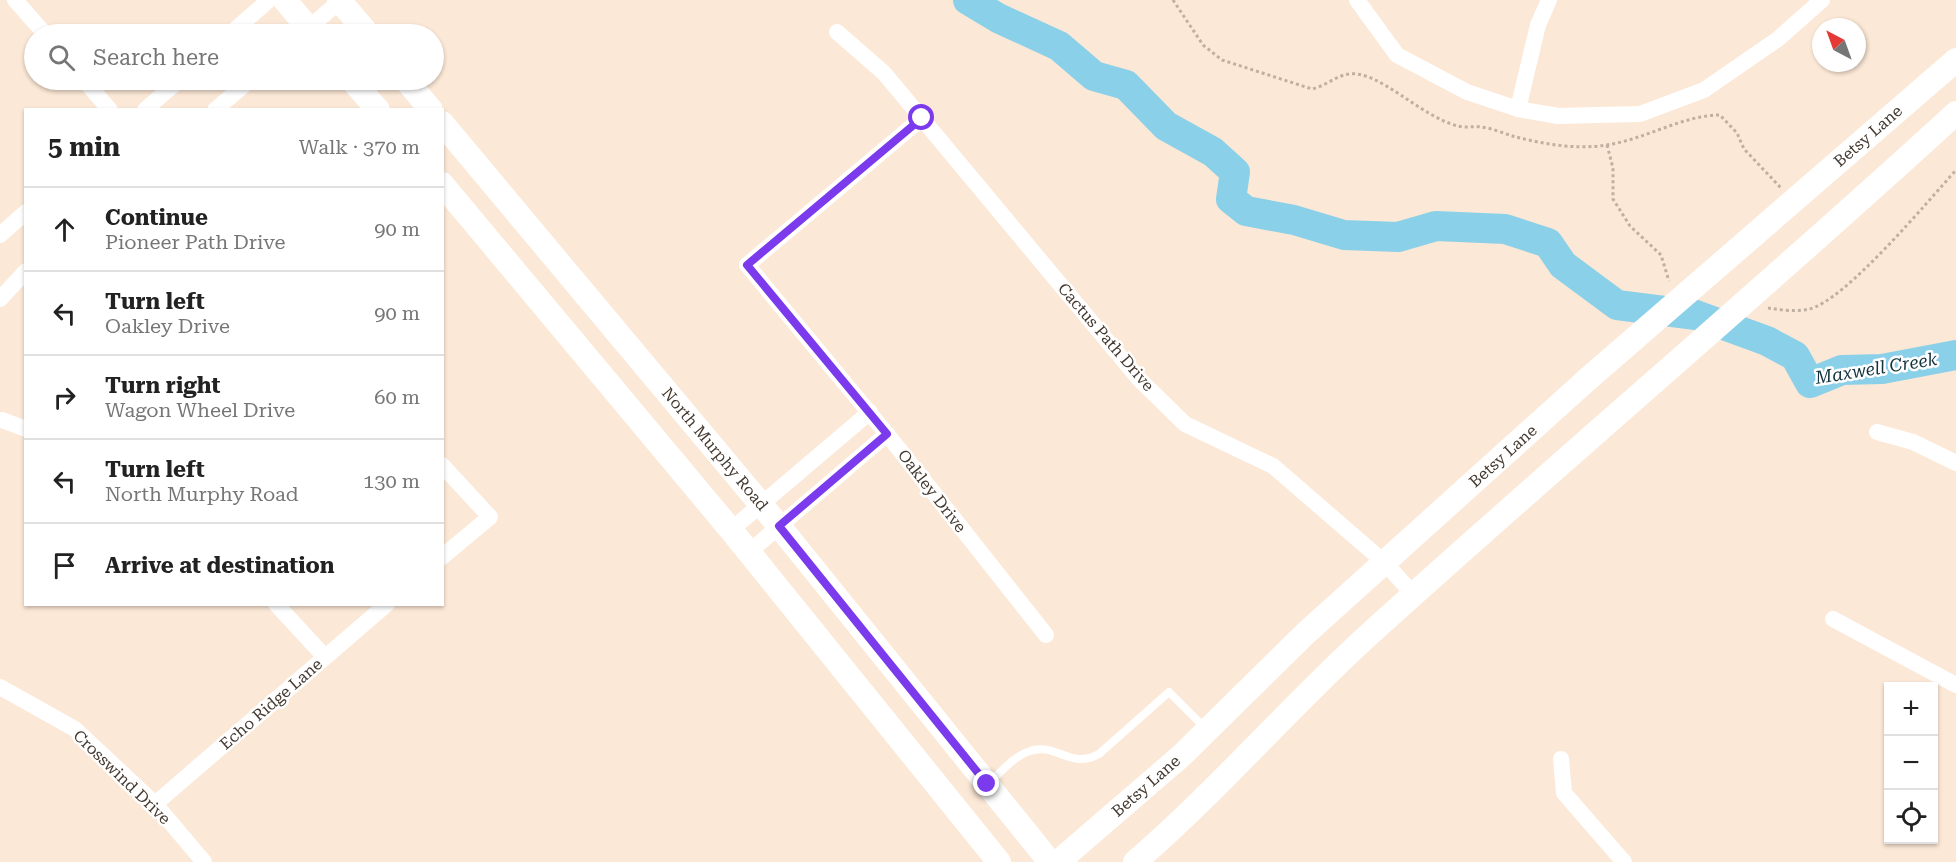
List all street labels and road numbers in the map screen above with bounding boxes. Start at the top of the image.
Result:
street label: Betsy Lane [1830,101,1906,171]
street label: Cactus Path Drive [1054,279,1158,395]
street label: North Murphy Road [658,384,772,514]
street label: Betsy Lane [1465,421,1541,491]
street label: Oakley Drive [894,446,970,536]
street label: Echo Ridge Lane [216,654,326,754]
street label: Crosswind Drive [70,726,175,828]
street label: Betsy Lane [1108,751,1184,821]

